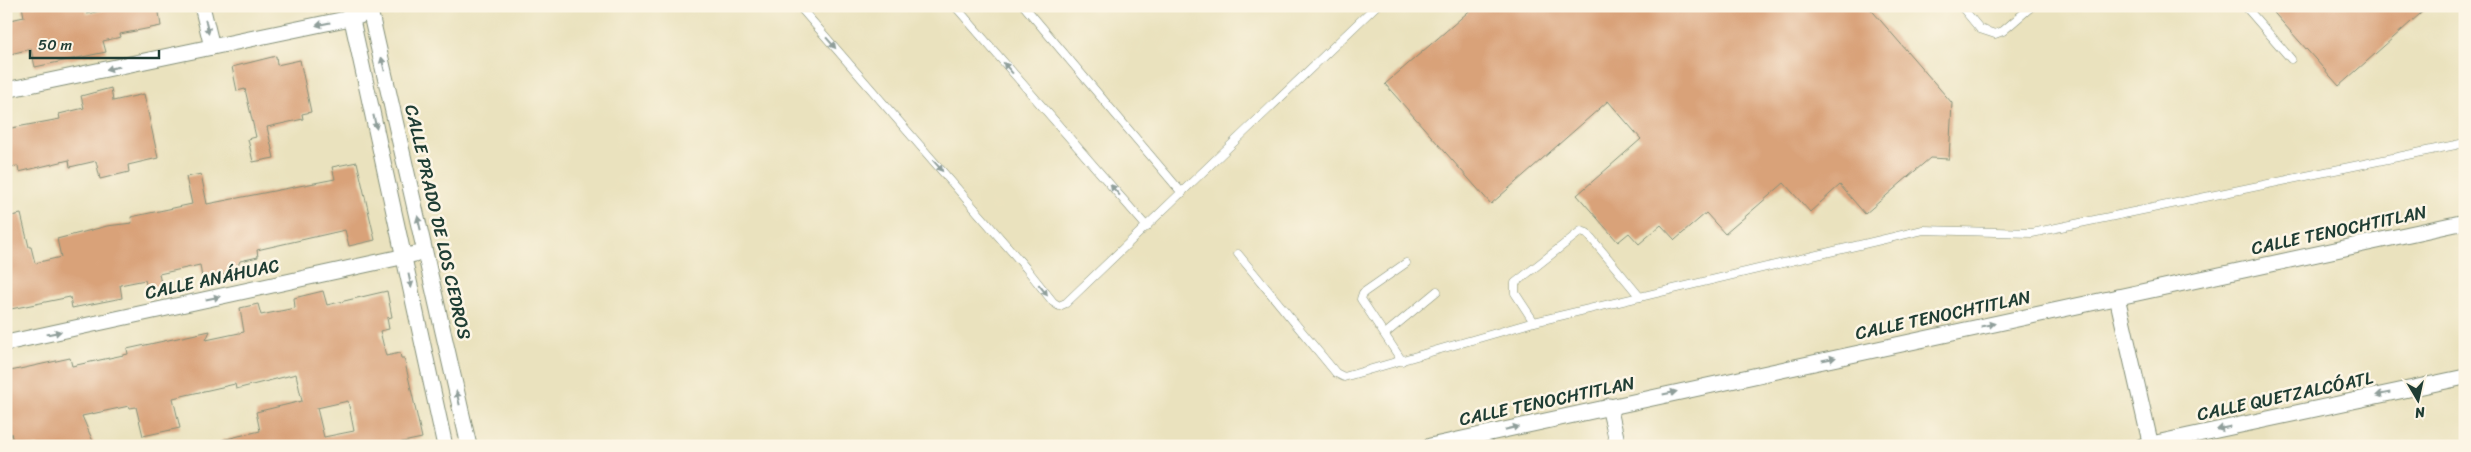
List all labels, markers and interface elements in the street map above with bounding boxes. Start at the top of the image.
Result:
one-way arrow [203,19,211,34]
one-way arrow [315,20,331,28]
scale bar [30,28,159,60]
text: 50 m [38,32,73,58]
one-way arrow [826,36,837,49]
one-way arrow [379,57,387,72]
one-way arrow [1003,61,1014,74]
one-way arrow [105,64,121,72]
street label: CALLE PRADO DE LOS CEDROS [395,101,481,343]
one-way arrow [371,115,379,130]
one-way arrow [932,159,943,172]
one-way arrow [1110,184,1121,196]
street label: CALLE TENOCHTITLAN [2248,196,2430,264]
one-way arrow [415,215,423,230]
street label: CALLE ANÁHUAC [142,249,282,309]
one-way arrow [406,273,414,288]
street label: CALLE TENOCHTITLAN [1852,281,2034,349]
one-way arrow [1038,283,1048,296]
one-way arrow [205,294,220,302]
one-way arrow [1981,320,1997,328]
one-way arrow [46,329,61,337]
one-way arrow [1822,354,1838,362]
street label: CALLE QUETZALCÓATL [2194,362,2377,430]
street label: CALLE TENOCHTITLAN [1456,367,1638,435]
north arrow [2394,374,2444,424]
one-way arrow [1663,388,1679,396]
one-way arrow [2375,390,2390,398]
one-way arrow [454,391,462,406]
text: N [2413,399,2428,425]
one-way arrow [1504,423,1520,431]
one-way arrow [2216,424,2232,432]

